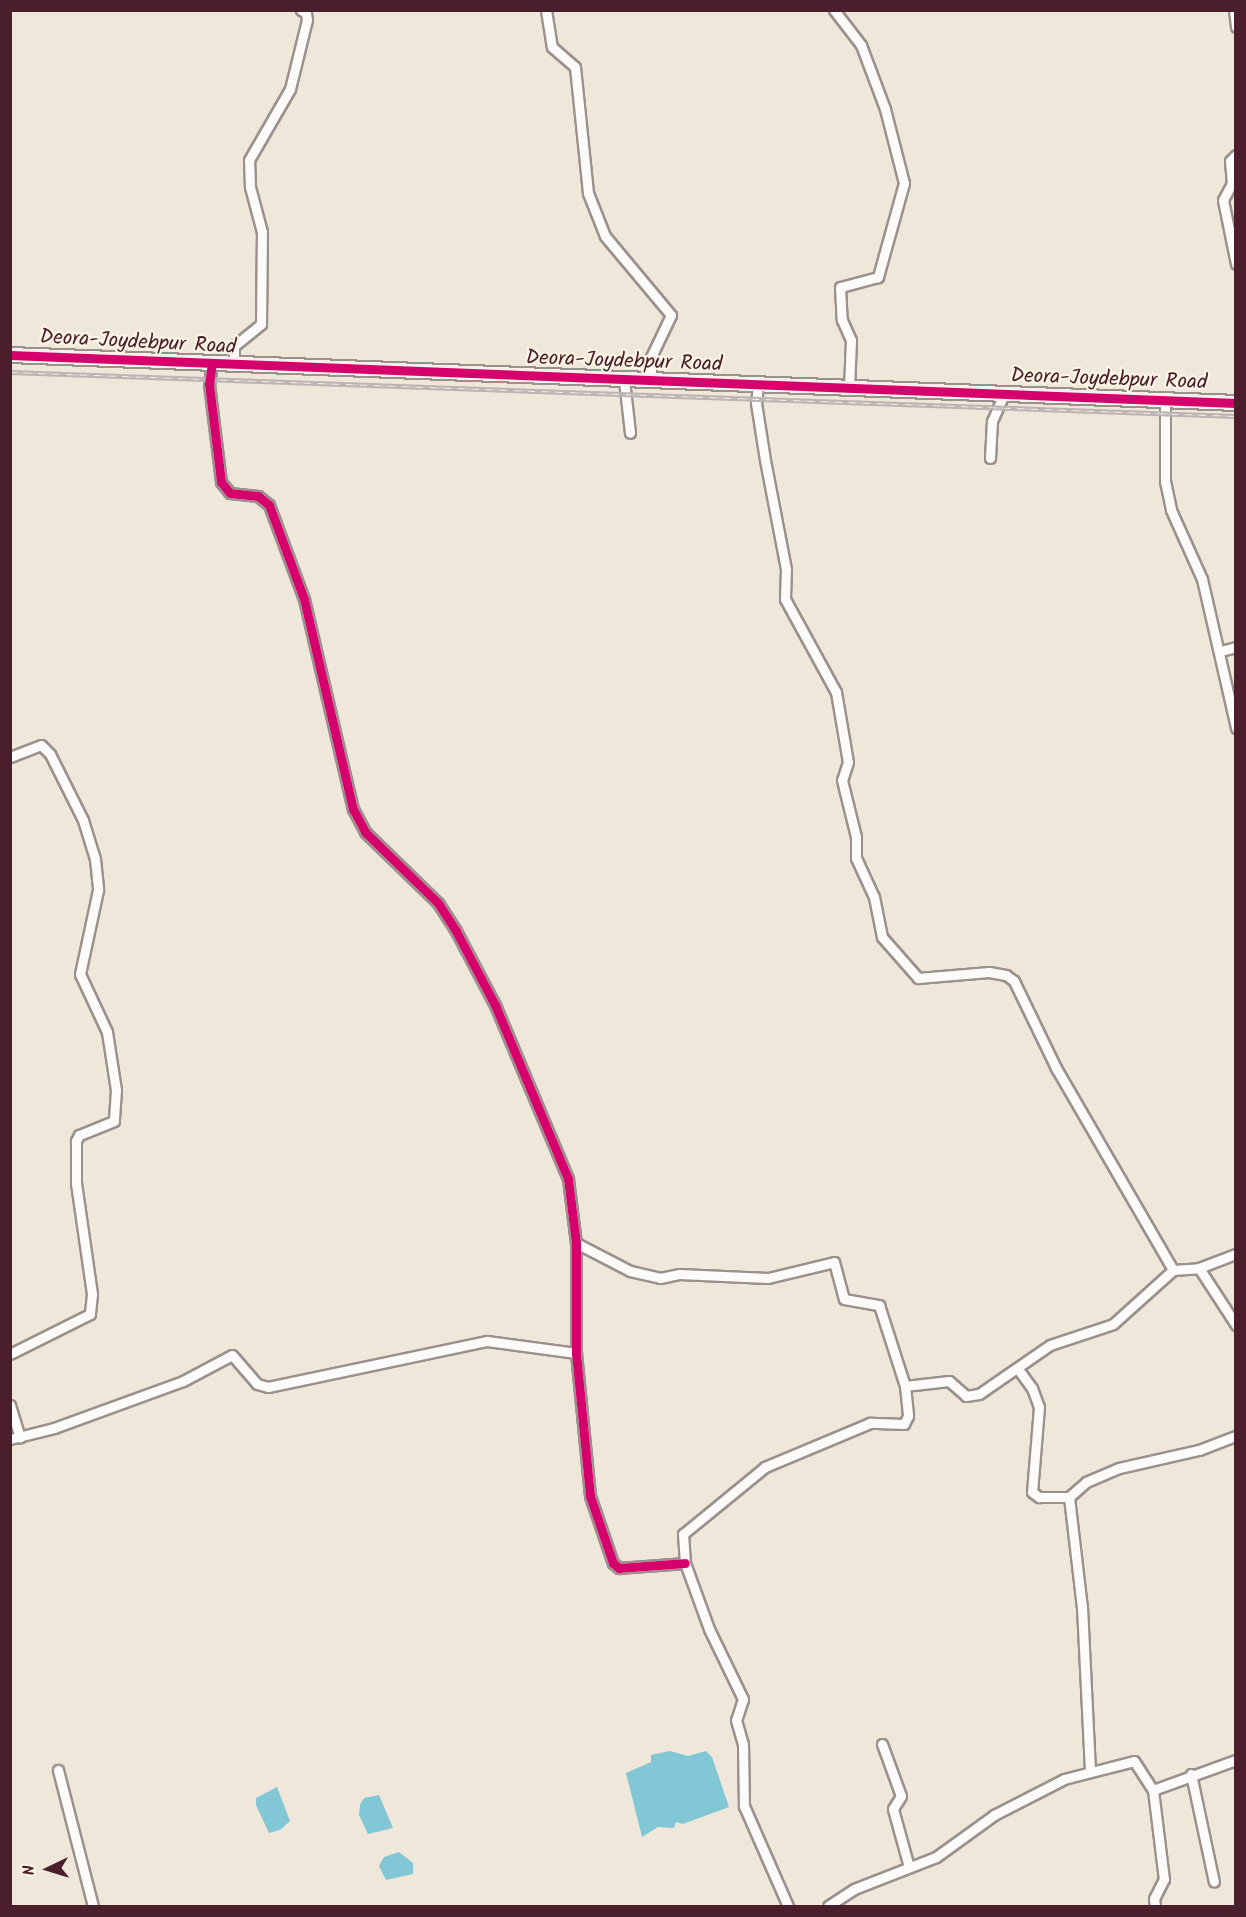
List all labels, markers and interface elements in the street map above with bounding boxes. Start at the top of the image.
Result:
street label: Deora-Joydebpur Road [39,325,237,361]
street label: Deora-Joydebpur Road [525,346,723,378]
street label: Deora-Joydebpur Road [1010,364,1208,396]
north arrow [18,1839,78,1899]
text: N [17,1864,42,1876]

